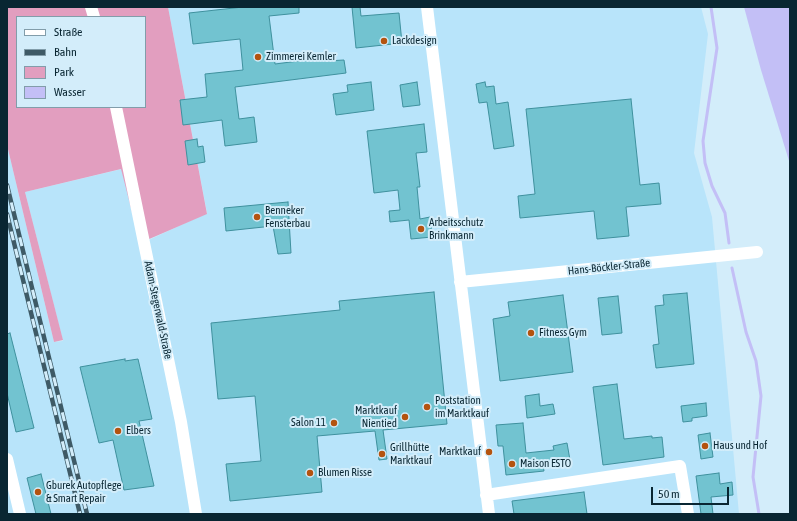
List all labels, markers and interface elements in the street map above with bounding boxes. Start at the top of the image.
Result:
legend [16,16,146,108]
text: Straße [54,25,82,39]
place label: Lackdesign [392,34,437,48]
marker: Lackdesign [379,36,389,46]
text: Bahn [54,45,77,59]
place label: Zimmerei Kemler [266,50,336,64]
marker: Zimmerei Kemler [253,52,263,62]
text: Park [54,65,74,79]
text: Wasser [54,85,85,99]
place label: Benneker Fensterbau [265,204,310,230]
marker: Benneker Fensterbau [252,212,262,222]
place label: Arbeitsschutz Brinkmann [429,216,483,242]
marker: Arbeitsschutz Brinkmann [416,224,426,234]
street label: Hans-Böckler-Straße [567,256,651,278]
street label: Adam-Stegerwald-Straße [141,260,175,360]
place label: Fitness Gym [539,326,587,340]
marker: Fitness Gym [526,328,536,338]
place label: Poststation im Marktkauf [435,394,489,420]
marker: Poststation im Marktkauf [422,402,432,412]
place label: Marktkauf Nientied [355,404,397,430]
marker: Marktkauf Nientied [400,412,410,422]
place label: Salon 11 [291,416,326,430]
marker: Salon 11 [329,418,339,428]
place label: Elbers [126,424,151,438]
marker: Elbers [113,426,123,436]
place label: Haus und Hof [713,439,767,453]
place label: Grillhütte Marktkauf [390,441,432,467]
marker: Haus und Hof [700,441,710,451]
place label: Marktkauf [439,445,481,459]
marker: Marktkauf [484,447,494,457]
marker: Grillhütte Marktkauf [377,449,387,459]
place label: Maison ESTO [520,457,571,471]
marker: Maison ESTO [507,459,517,469]
place label: Blumen Risse [318,466,372,480]
marker: Blumen Risse [305,468,315,478]
place label: Gburek Autopflege & Smart Repair [46,479,121,505]
scale bar [653,479,731,505]
marker: Gburek Autopflege & Smart Repair [33,487,43,497]
text: 50 m [658,487,680,501]

